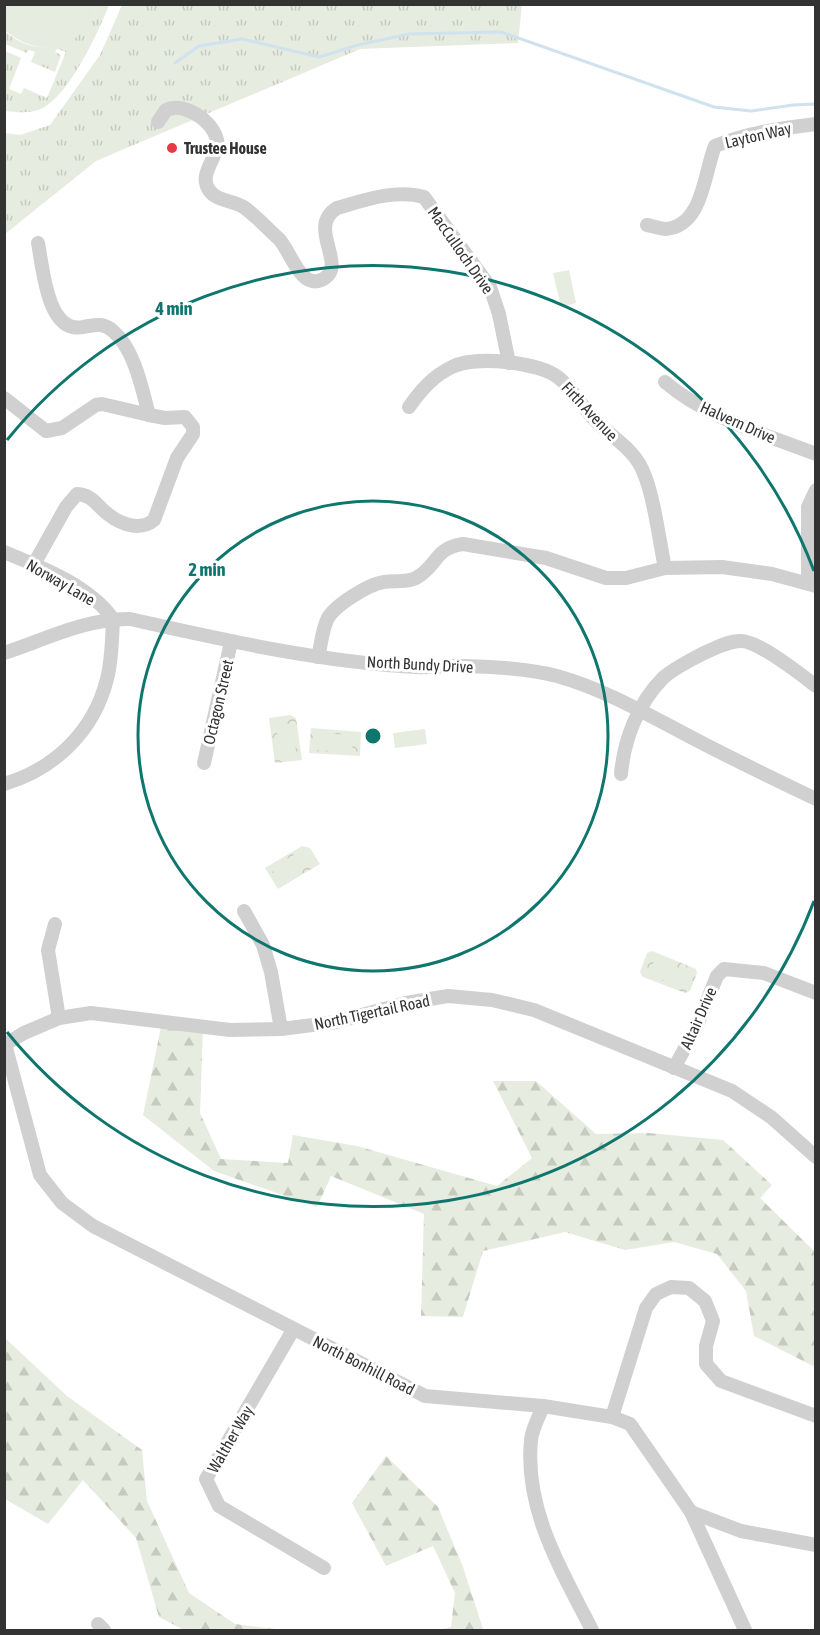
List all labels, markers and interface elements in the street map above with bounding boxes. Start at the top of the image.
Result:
street label: Layton Way [723,119,793,152]
place label: Trustee House [184,139,267,157]
marker: Trustee House [165,141,179,155]
street label: MacCulloch Drive [424,203,498,297]
text: 4 min [155,298,193,319]
street label: Firth Avenue [558,378,622,444]
street label: Halvern Drive [698,397,778,447]
street label: Norway Lane [23,555,98,610]
text: 2 min [189,559,226,580]
street label: North Bundy Drive [366,652,474,677]
street label: Octagon Street [200,657,238,746]
centre of rings [363,726,383,746]
street label: Altair Drive [676,984,720,1052]
street label: North Tigertail Road [313,991,432,1034]
street label: North Bonhill Road [310,1332,418,1398]
street label: Walther Way [204,1402,257,1476]

